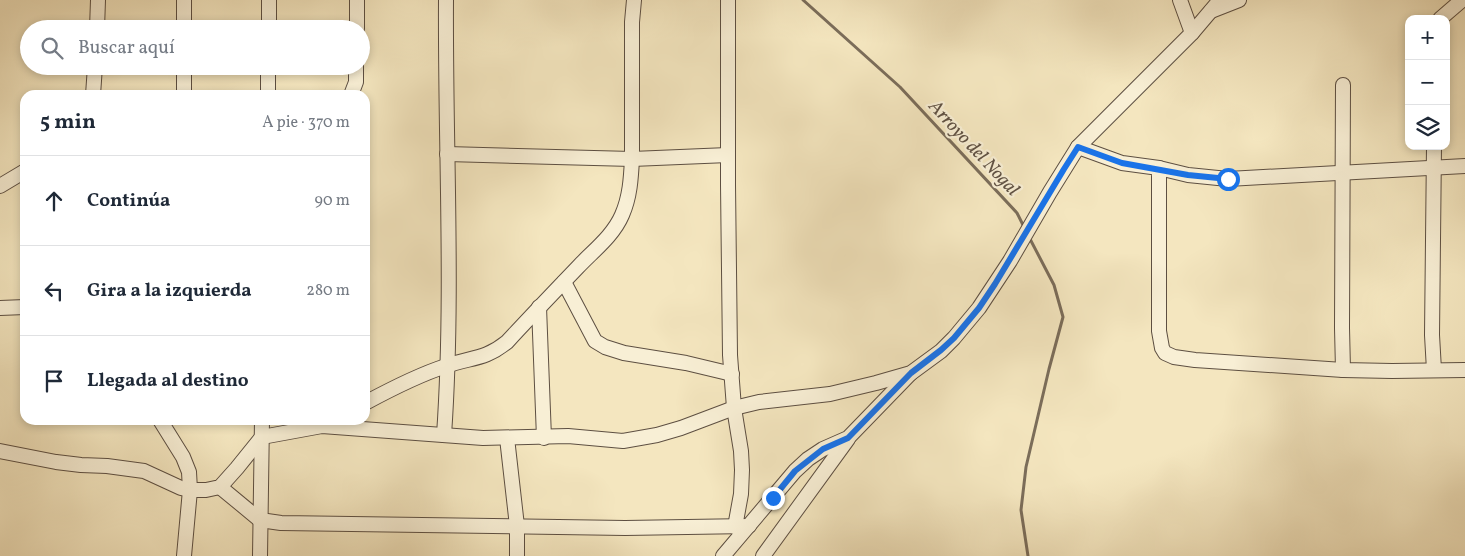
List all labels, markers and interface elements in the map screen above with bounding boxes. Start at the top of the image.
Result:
map controls [1405,15,1450,150]
button: + [1405,15,1450,60]
search box [20,20,370,75]
icon: search [38,34,66,62]
text: Buscar aquí [78,35,175,61]
button: − [1405,60,1450,105]
water label: Arroyo del Nogal [921,94,1025,202]
button: layers [1405,105,1450,150]
text: 5 min [40,108,96,137]
text: A pie · 370 m [262,112,350,134]
route start [1217,168,1240,191]
icon: ahead [40,187,68,215]
text: Continúa [87,188,170,214]
text: 90 m [314,190,350,212]
icon: left [40,277,68,305]
text: Gira a la izquierda [87,278,252,304]
text: 280 m [306,280,350,302]
icon: arrive [40,367,68,395]
text: Llegada al destino [87,368,249,394]
route end [762,487,785,510]

